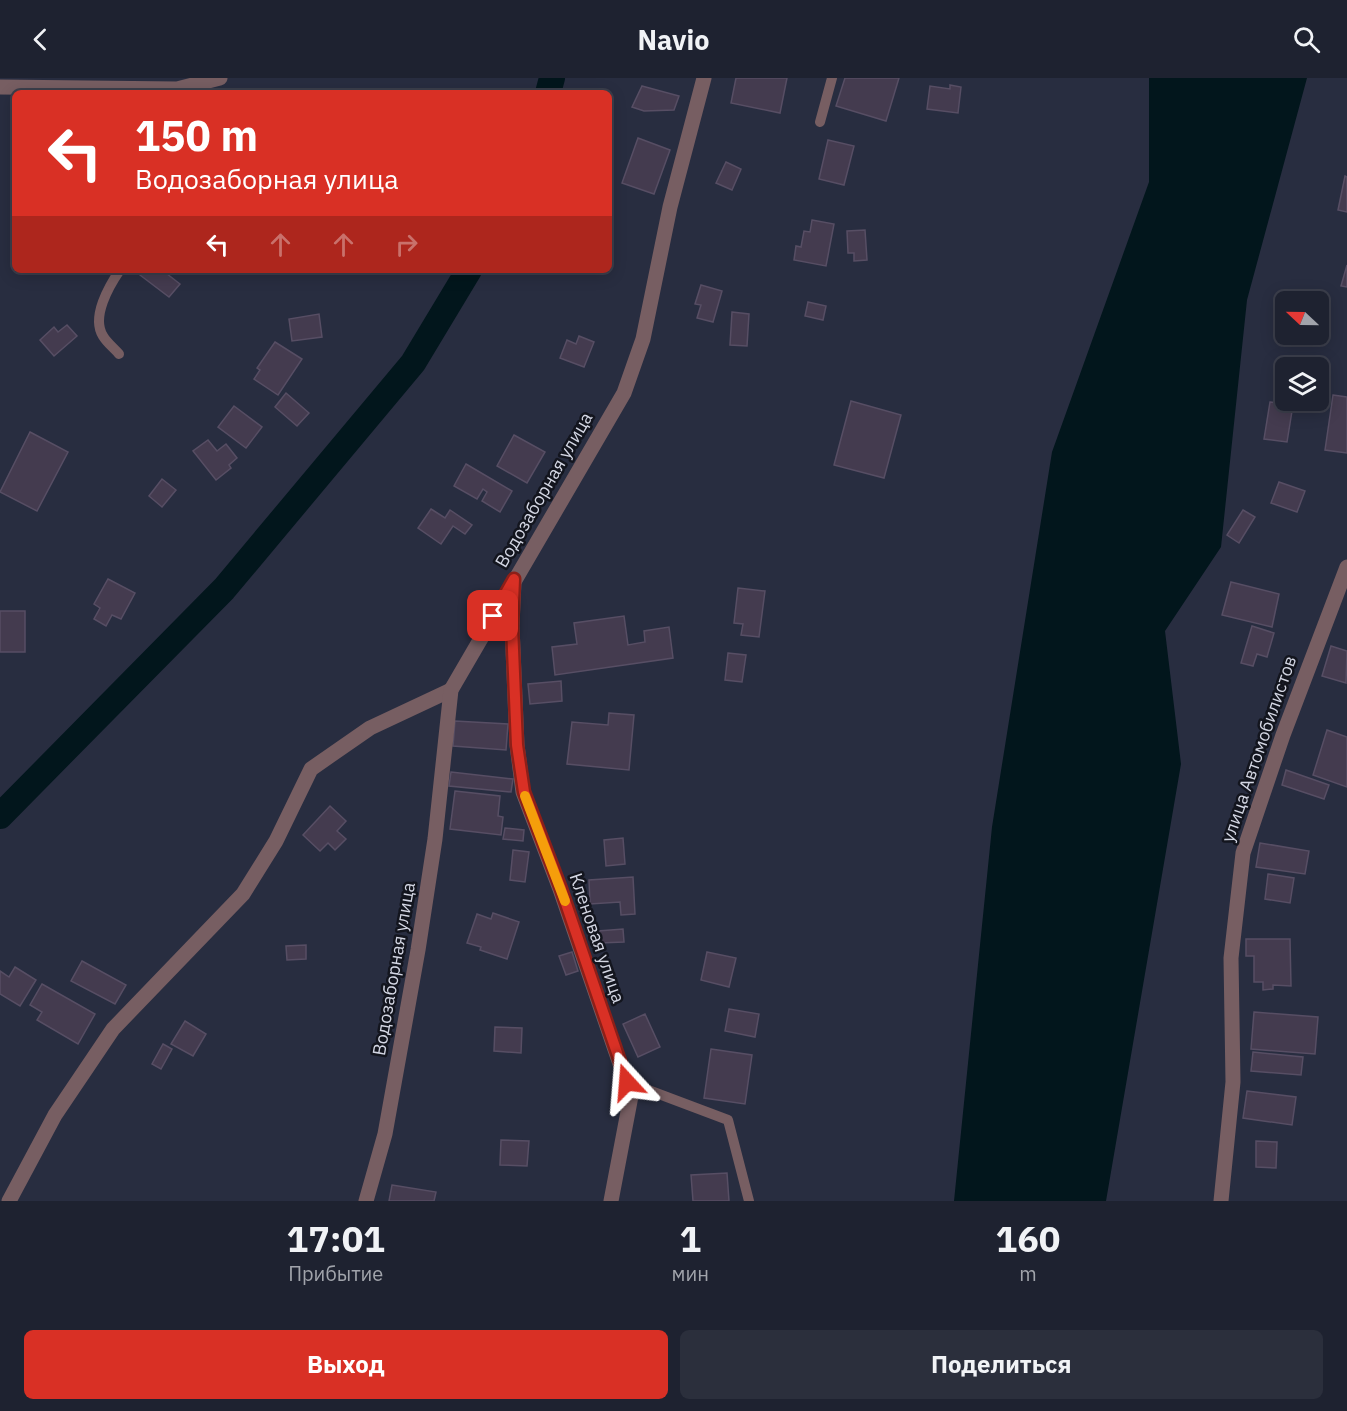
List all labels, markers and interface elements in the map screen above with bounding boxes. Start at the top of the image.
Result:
text: Navio [637,22,710,57]
icon: back [24,23,57,56]
icon: search [1290,23,1323,56]
text: 150 m [135,108,258,163]
icon: left [36,114,114,192]
text: Водозаборная улица [135,161,399,196]
icon: left [201,228,234,261]
icon: ahead [264,228,297,261]
icon: ahead [327,228,360,261]
icon: right [390,228,423,261]
north arrow [1275,291,1329,345]
map controls [1275,291,1329,411]
button: layers [1275,357,1329,411]
street label: Водозаборная улица [490,408,598,572]
pin [467,590,518,641]
icon: arrive [476,599,509,632]
street label: улица Автомобилистов [1216,653,1301,845]
street label: Кленовая улица [564,870,631,1006]
street label: Водозаборная улица [367,880,420,1057]
position arrow [595,1050,659,1114]
text: 17:01 [287,1215,385,1262]
text: 1 [679,1215,701,1262]
text: 160 [996,1215,1060,1262]
text: Прибытие [288,1260,383,1287]
text: мин [672,1260,709,1287]
text: m [1019,1260,1037,1287]
button: Выход [24,1330,668,1399]
button: Поделиться [680,1330,1323,1399]

